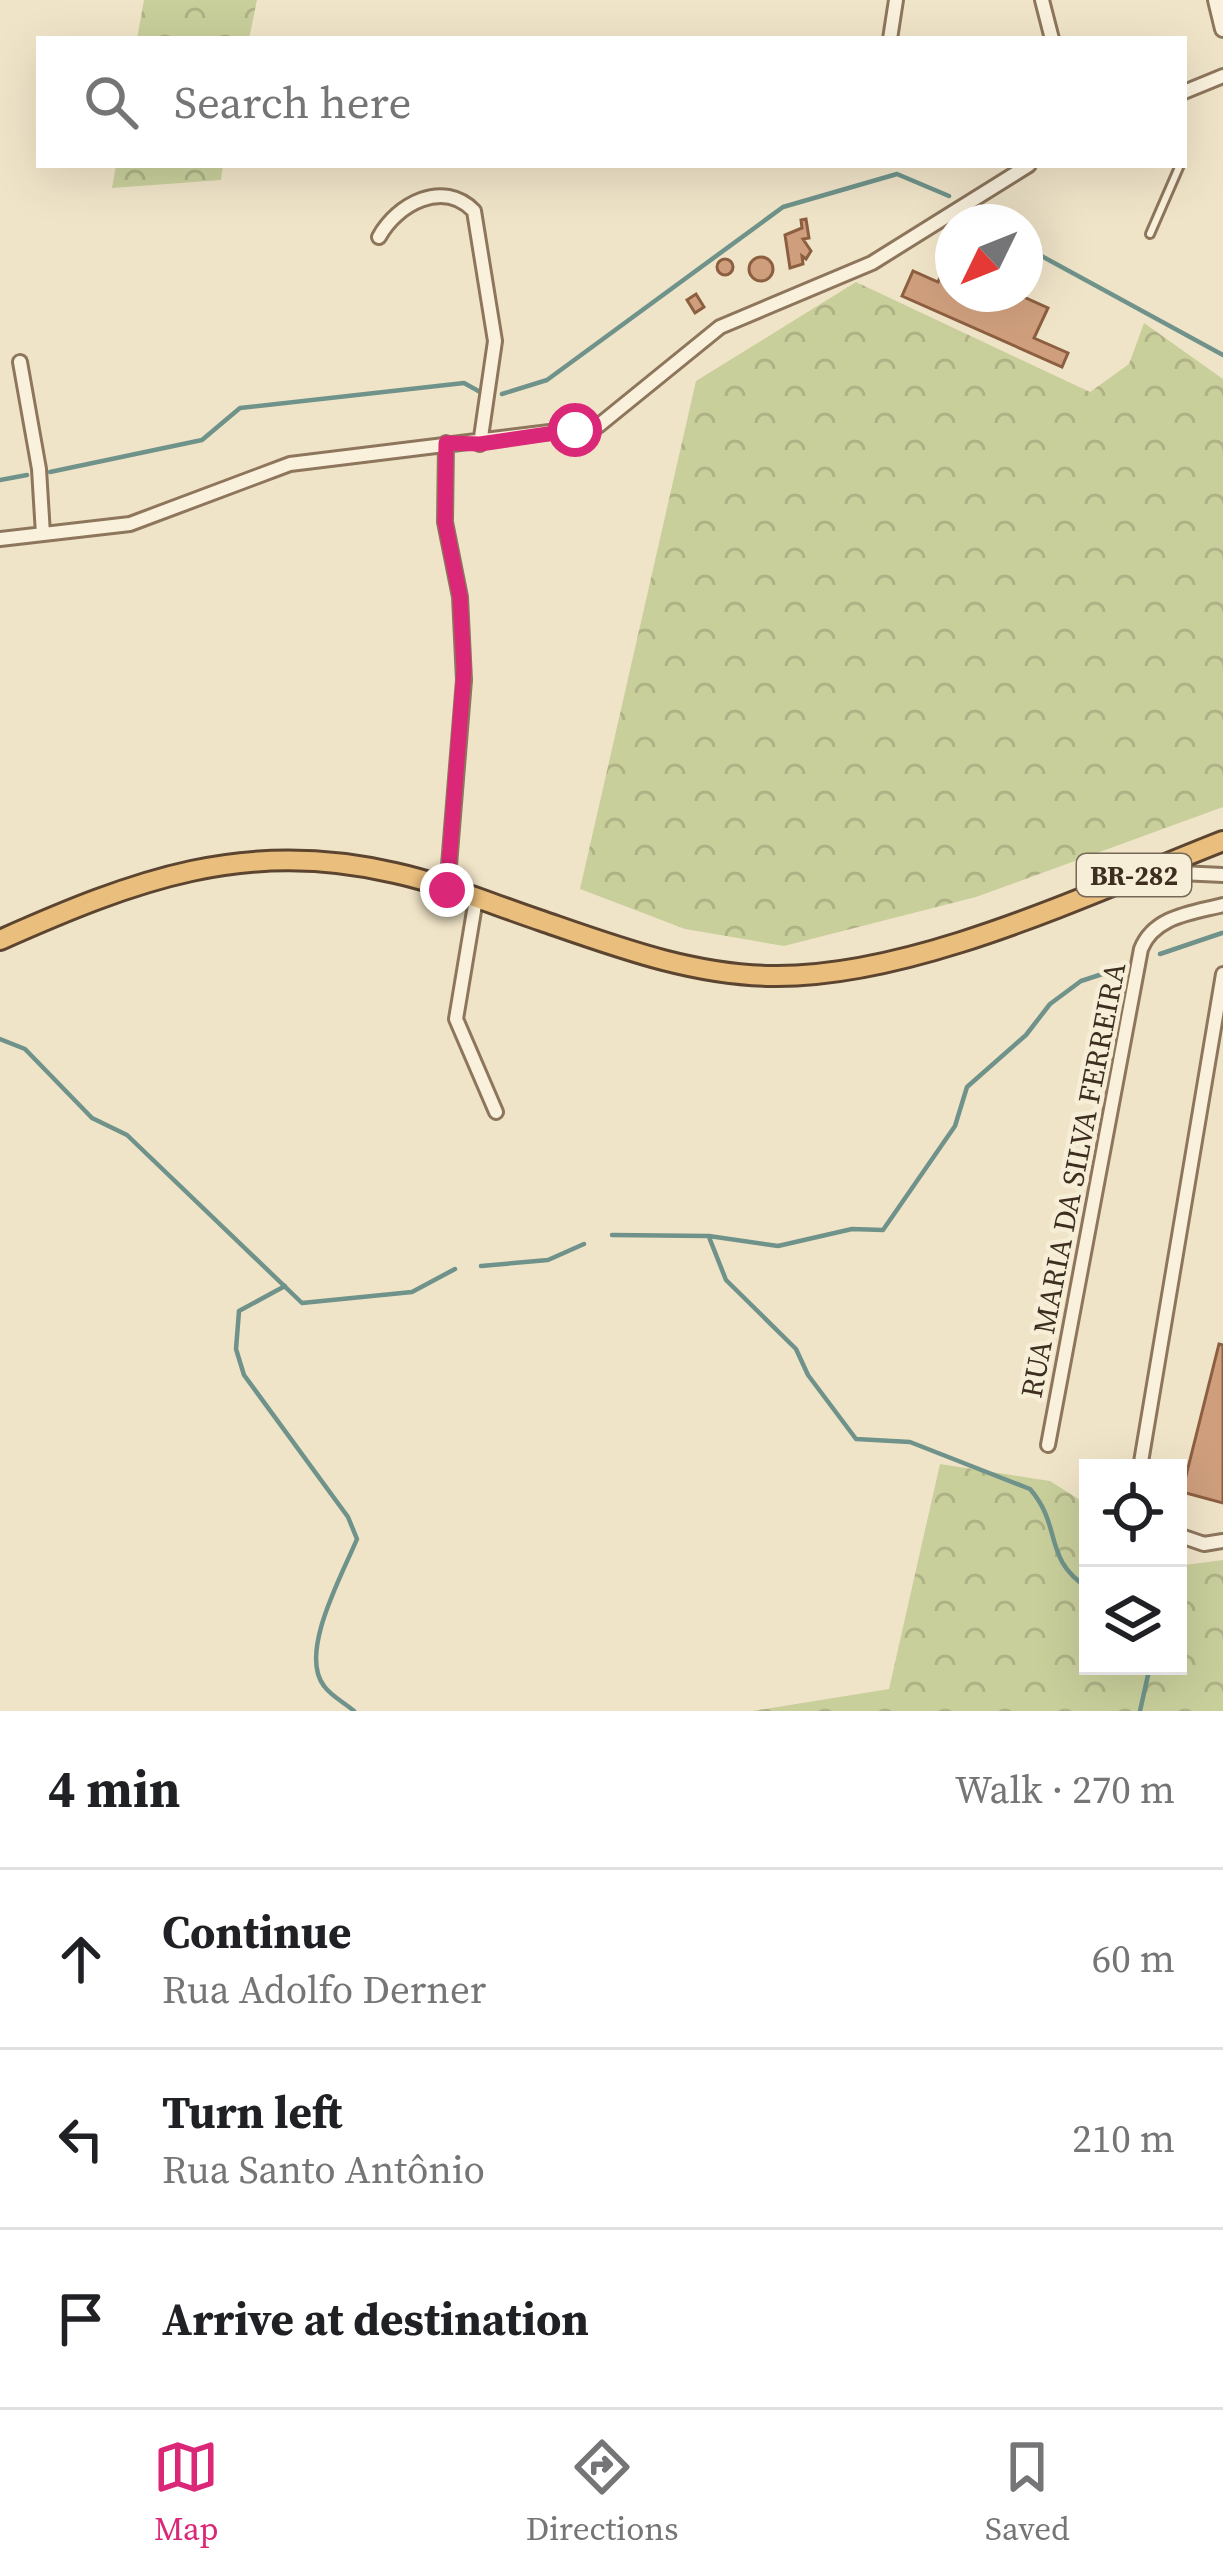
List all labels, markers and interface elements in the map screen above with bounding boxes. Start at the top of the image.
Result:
search box [36,36,1187,168]
icon: search [78,69,144,135]
text: Search here [174,71,411,133]
north arrow [935,204,1043,312]
route start [548,403,602,457]
road number: BR-282 [1077,854,1191,896]
route end [420,863,474,917]
street label: RUA MARIA DA SILVA FERREIRA [1011,959,1135,1401]
map controls [1079,1459,1187,1675]
button: locate [1079,1459,1187,1567]
button: layers [1079,1567,1187,1675]
text: 4 min [48,1754,180,1824]
text: Walk · 270 m [955,1763,1175,1816]
text: Continue [162,1901,351,1963]
icon: ahead [48,1926,114,1992]
text: 60 m [1092,1932,1175,1985]
text: Rua Adolfo Derner [162,1963,486,2016]
text: Turn left [162,2081,342,2143]
icon: left [48,2106,114,2172]
text: 210 m [1072,2112,1175,2165]
text: Rua Santo Antônio [162,2143,485,2196]
icon: arrive [48,2286,114,2352]
text: Arrive at destination [162,2288,589,2350]
tab: Map [153,2434,219,2551]
tab: Directions [526,2434,679,2551]
tab: Saved [985,2434,1070,2551]

